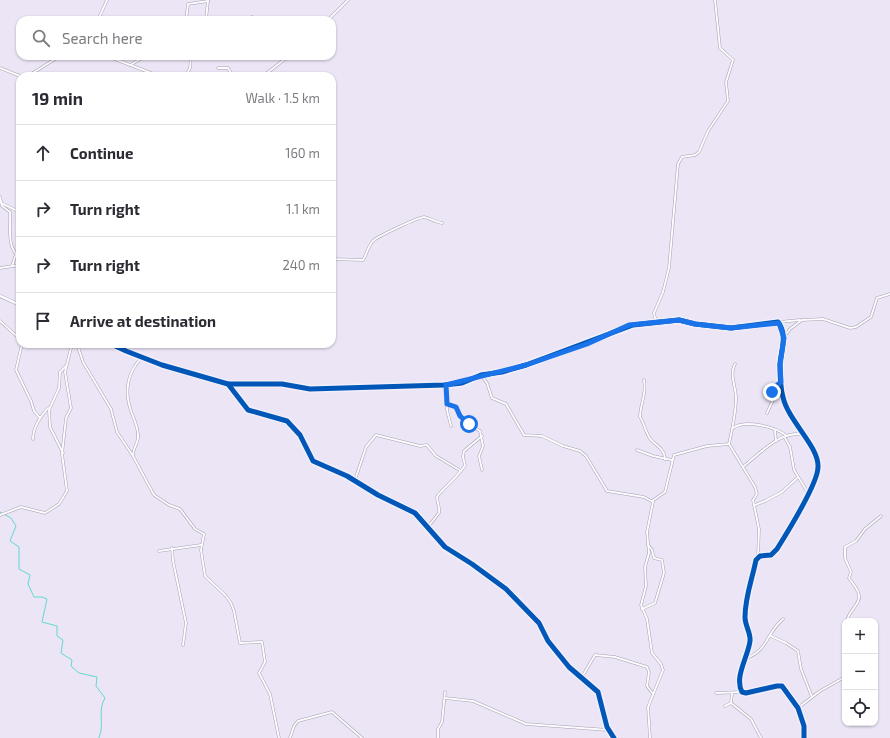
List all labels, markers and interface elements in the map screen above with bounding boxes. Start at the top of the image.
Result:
search box [16,16,336,60]
icon: search [30,27,52,49]
text: Search here [62,29,143,47]
text: 19 min [32,88,83,108]
text: Walk · 1.5 km [245,90,320,106]
icon: ahead [32,142,54,164]
text: Continue [70,144,133,162]
text: 160 m [285,145,320,161]
icon: right [32,198,54,220]
text: Turn right [70,200,140,218]
text: 1.1 km [286,201,320,217]
icon: right [32,254,54,276]
text: Turn right [70,256,140,274]
text: 240 m [283,257,320,273]
icon: arrive [32,310,54,332]
text: Arrive at destination [70,312,216,330]
route end [763,383,781,401]
route start [460,415,478,433]
map controls [842,618,878,726]
button: + [842,618,878,654]
button: − [842,654,878,690]
button: locate [842,690,878,726]

